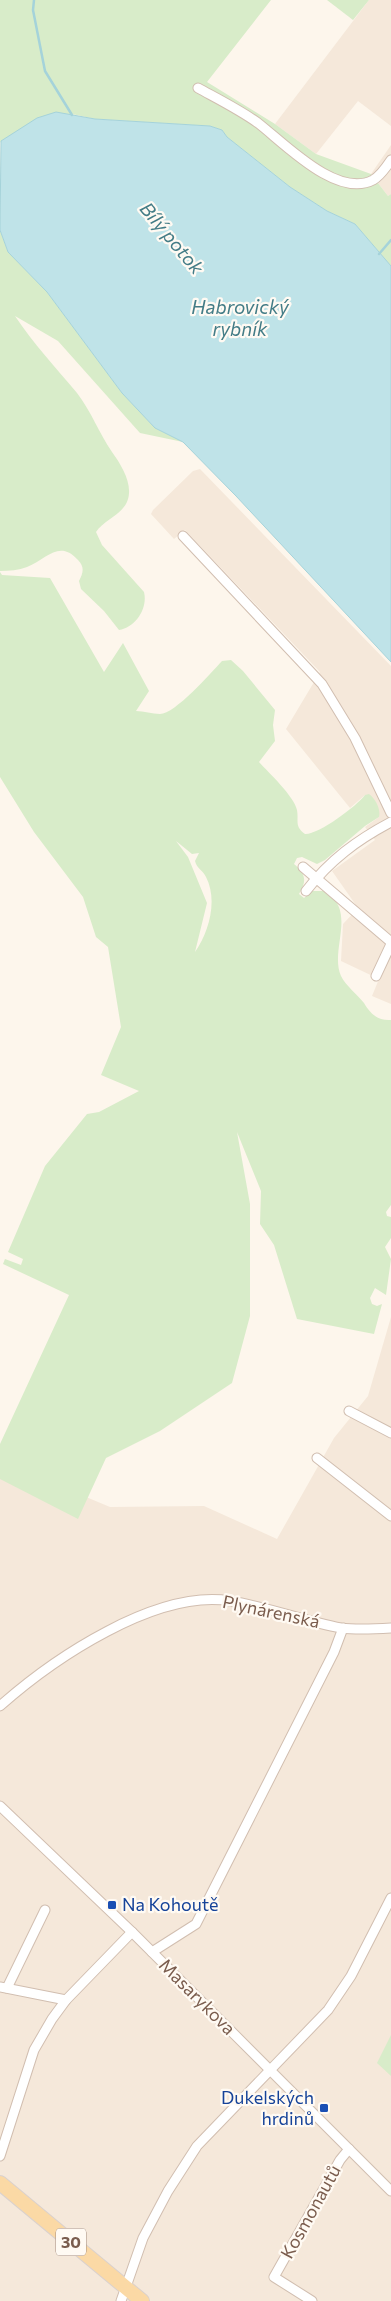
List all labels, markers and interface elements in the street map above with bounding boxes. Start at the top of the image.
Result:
water label: Bílý potok [136,197,210,279]
water label: Habrovický rybník [191,295,290,340]
street label: Plynárenská [221,1590,322,1632]
place label: Na Kohoutě [122,1893,219,1915]
marker: Na Kohoutě [106,1899,118,1911]
street label: Masarykova [155,1954,240,2039]
place label: Dukelských hrdinů [221,2086,314,2129]
marker: Dukelských hrdinů [318,2102,330,2114]
street label: Kosmonautů [275,2161,345,2262]
road number: 30 [56,2228,86,2256]

